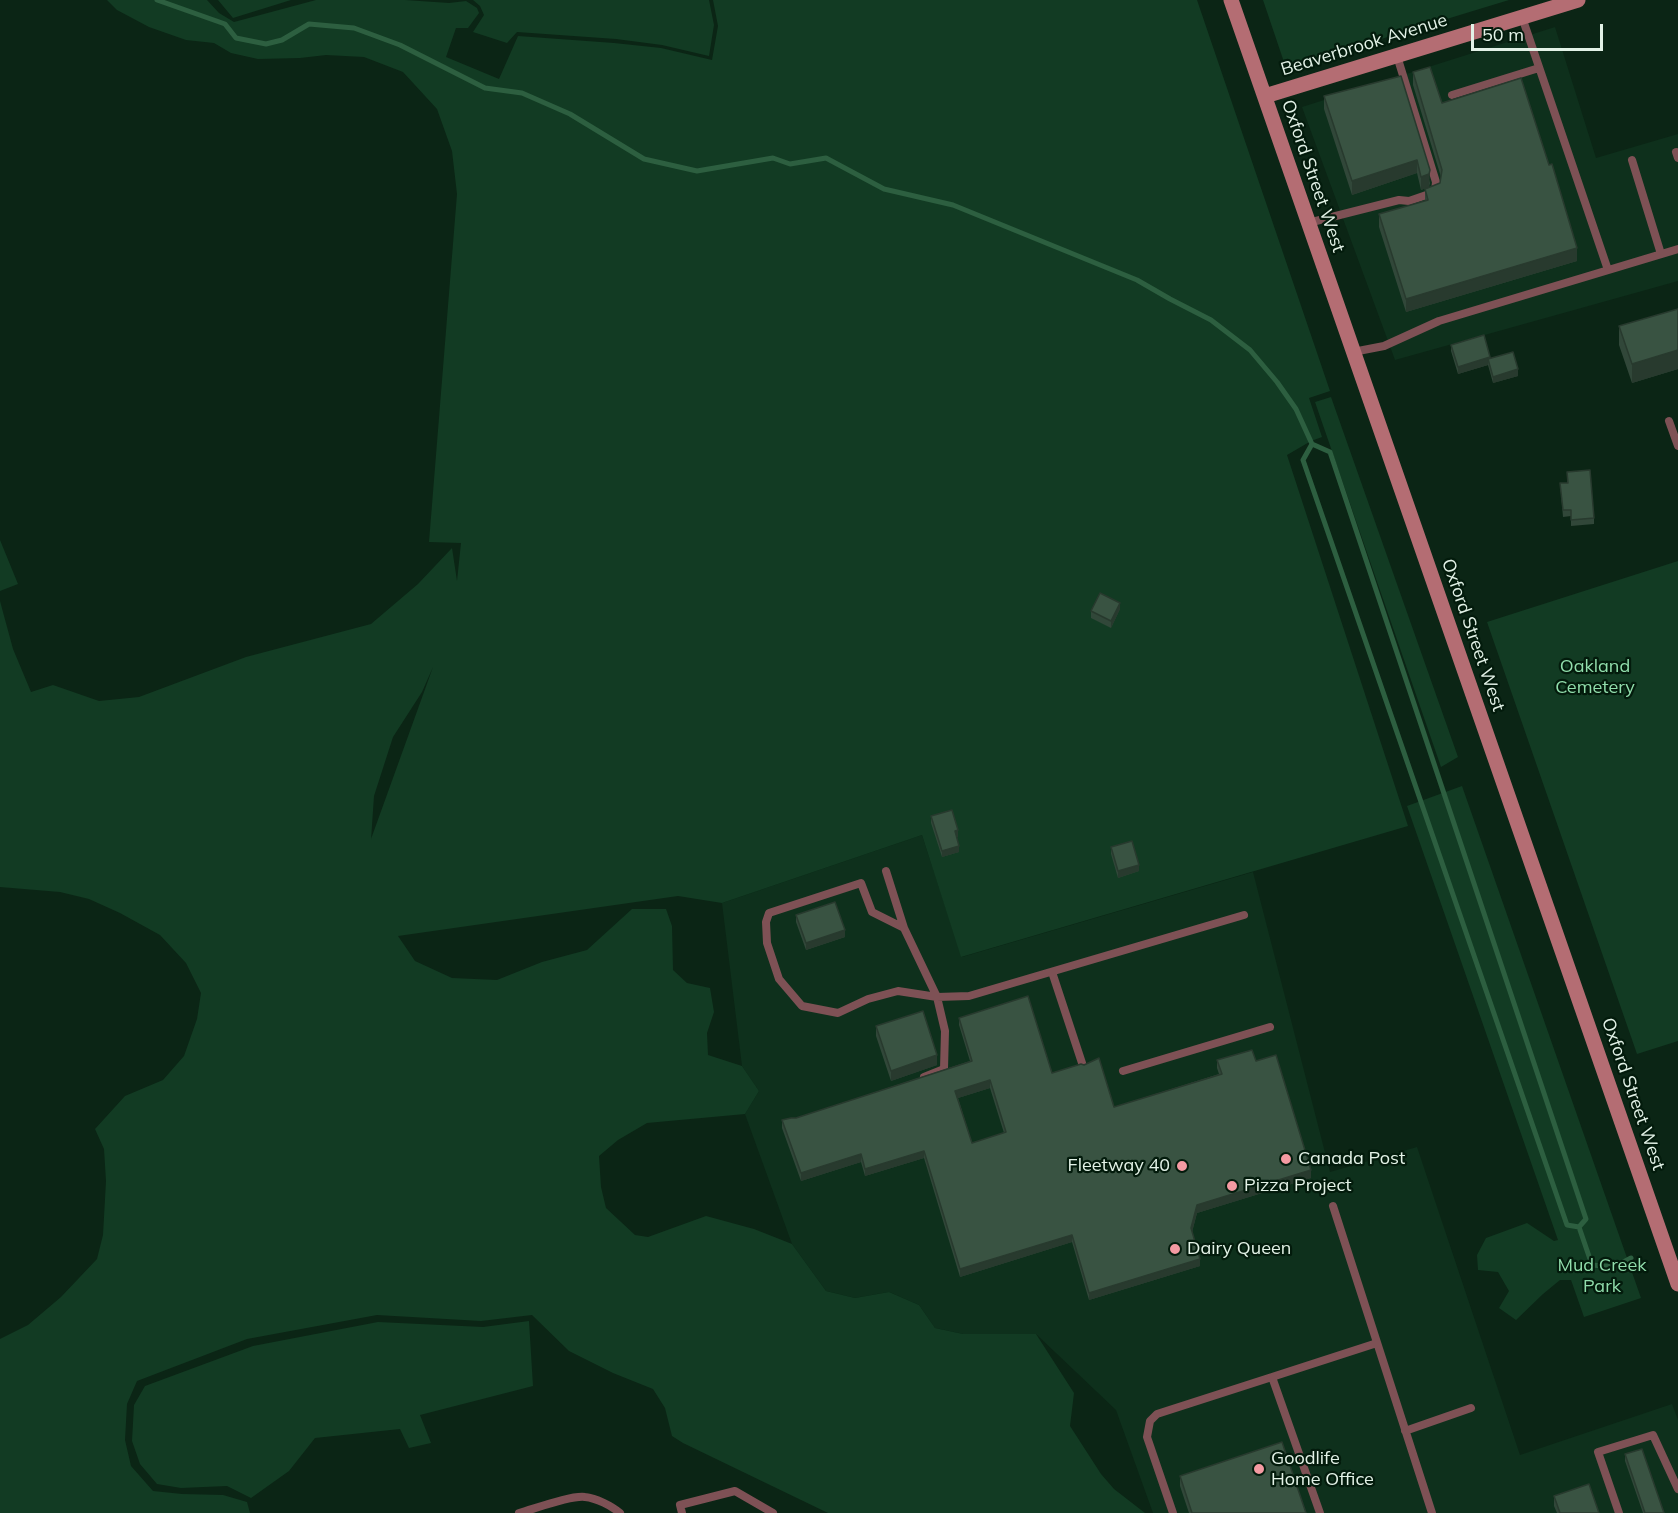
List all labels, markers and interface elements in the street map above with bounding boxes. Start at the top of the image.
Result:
street label: Beaverbrook Avenue [1278,9,1450,81]
scale bar [1474,12,1606,50]
text: 50 m [1482,23,1524,46]
street label: Oxford Street West [1277,97,1349,255]
street label: Oxford Street West [1437,556,1509,714]
park label: Oakland Cemetery [1555,656,1635,698]
street label: Oxford Street West [1597,1015,1669,1173]
place label: Canada Post [1298,1148,1405,1170]
marker: Canada Post [1279,1152,1293,1166]
place label: Fleetway 40 [1068,1155,1170,1177]
marker: Fleetway 40 [1175,1159,1189,1173]
place label: Pizza Project [1244,1175,1352,1197]
marker: Pizza Project [1225,1179,1239,1193]
place label: Dairy Queen [1187,1238,1291,1260]
marker: Dairy Queen [1168,1242,1182,1256]
park label: Mud Creek Park [1558,1255,1646,1298]
place label: Goodlife Home Office [1271,1448,1374,1490]
marker: Goodlife Home Office [1252,1462,1266,1476]

